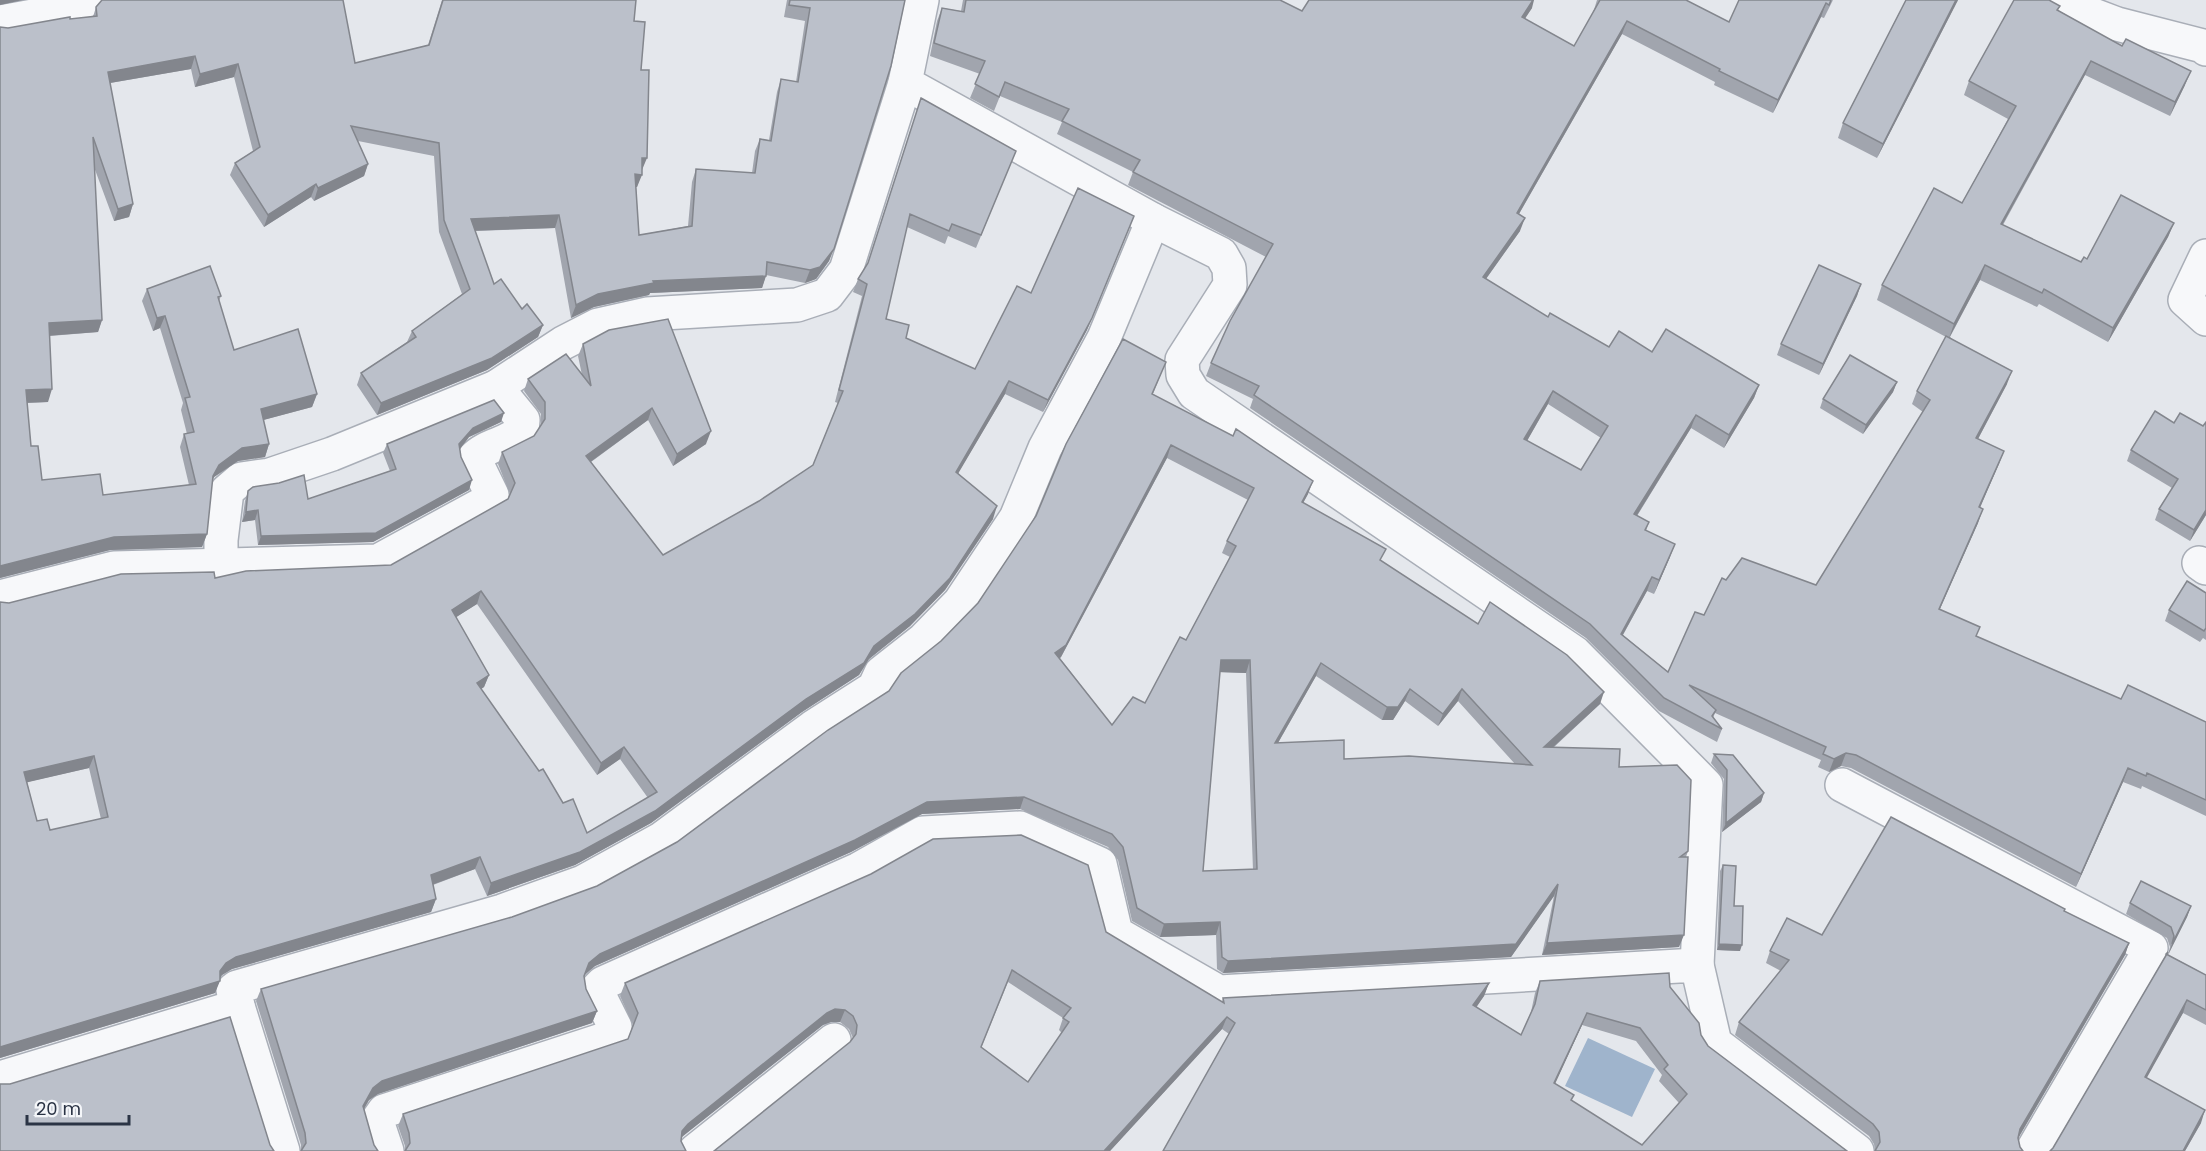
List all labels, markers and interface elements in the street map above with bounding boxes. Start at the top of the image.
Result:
scale bar [27,1088,129,1126]
text: 20 m [36,1096,81,1121]

